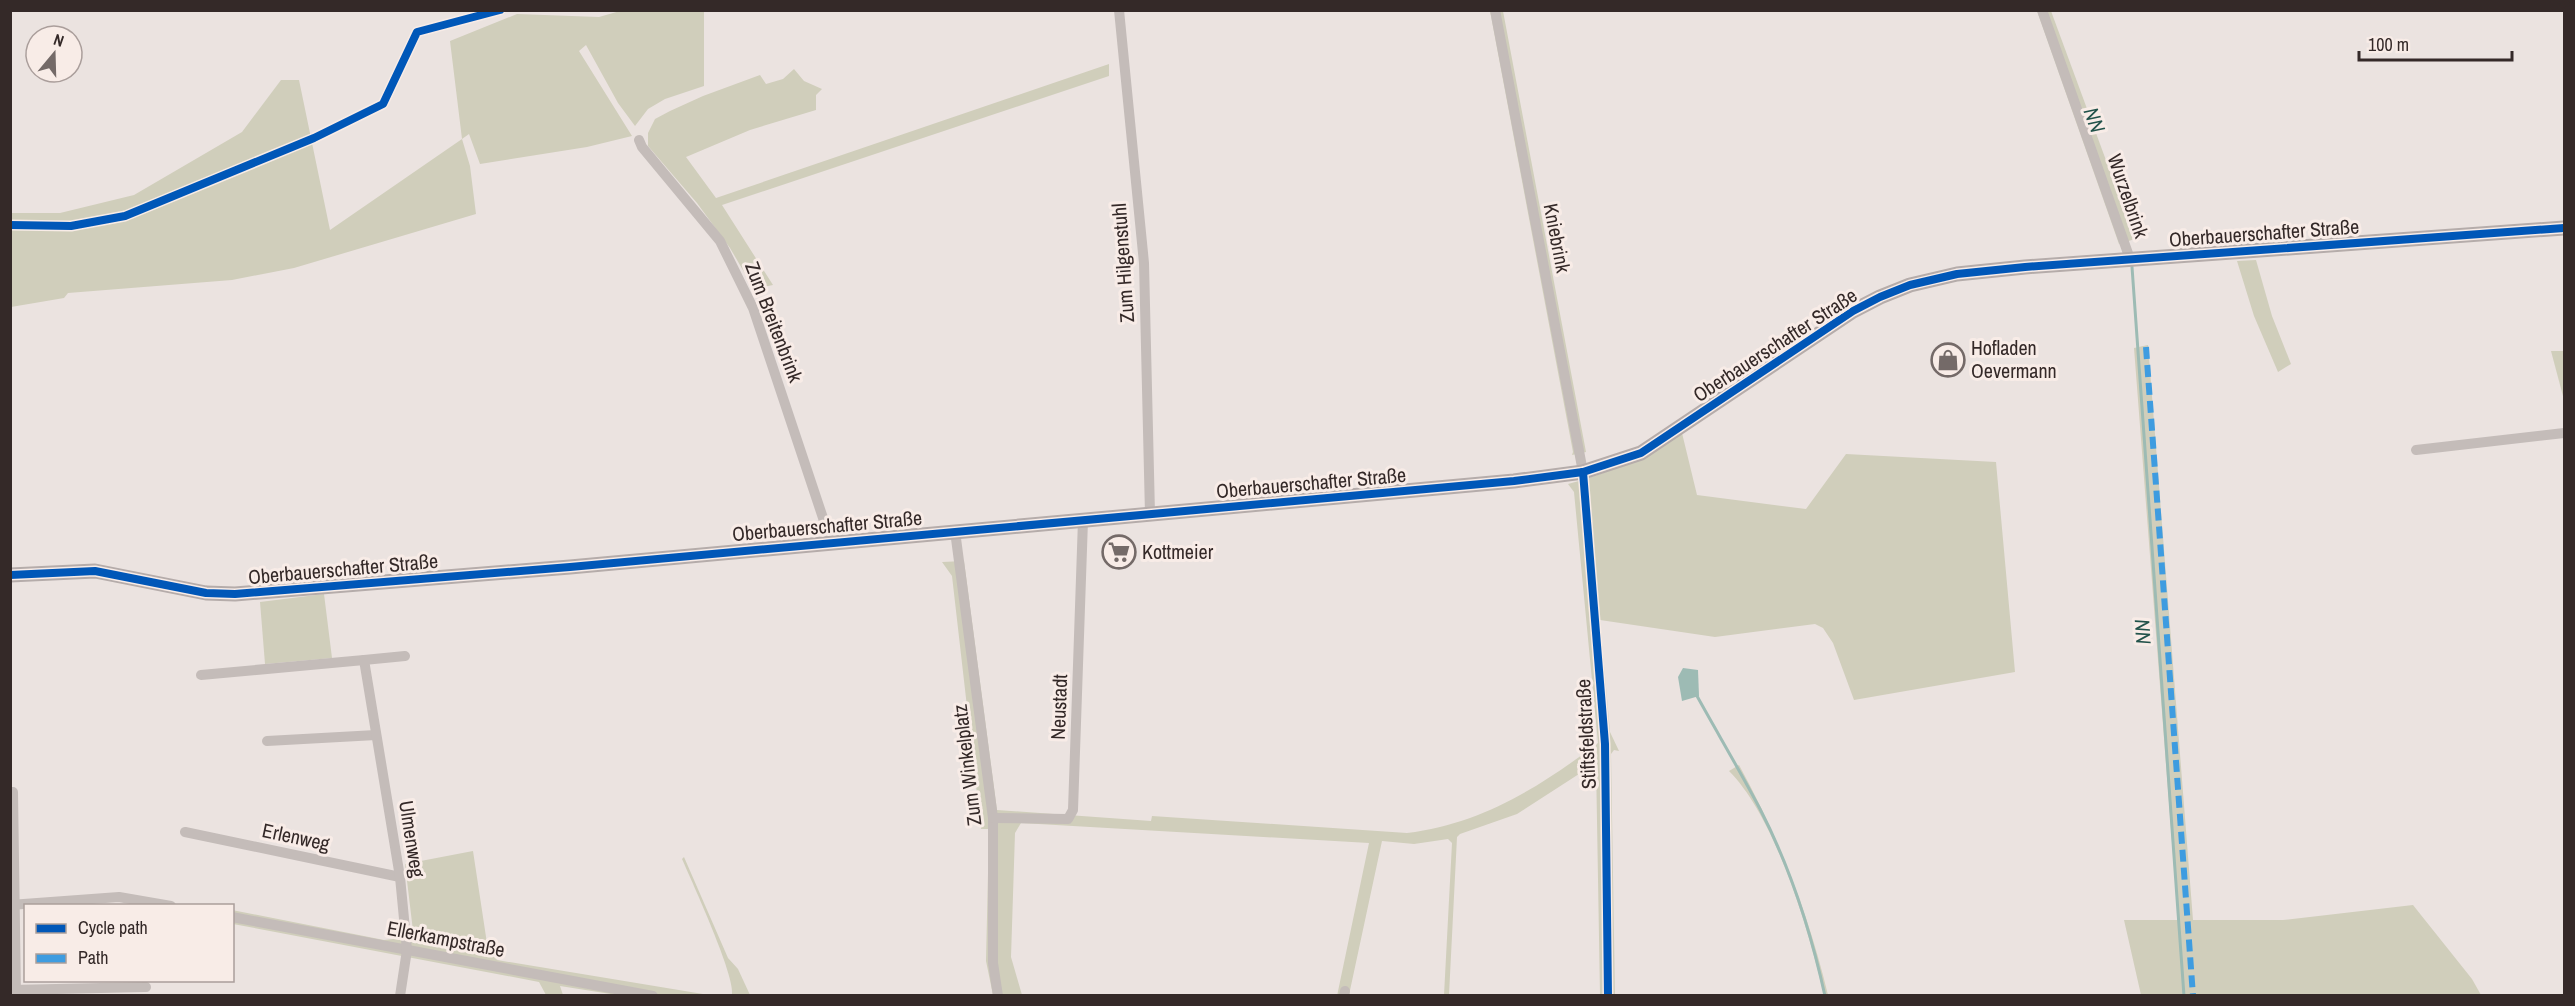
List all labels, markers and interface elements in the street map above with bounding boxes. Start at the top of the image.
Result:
north arrow [24,24,84,84]
scale bar [2359,24,2512,62]
text: N [51,28,67,52]
text: 100 m [2368,32,2409,57]
water label: NN [2077,103,2113,137]
street label: Wurzelbrink [2102,150,2156,242]
street label: Kniebrink [1538,201,1578,276]
street label: Zum Hilgenstuhl [1105,203,1140,324]
street label: Oberbauerschafter Straße [2168,212,2360,253]
street label: Zum Breitenbrink [739,258,810,387]
street label: Oberbauerschafter Straße [1687,281,1862,408]
place label: Hofladen Oevermann [1971,334,2057,384]
shop icon: Hofladen Oevermann [1930,342,1966,378]
street label: Oberbauerschafter Straße [1215,461,1407,504]
street label: Oberbauerschafter Straße [731,504,923,547]
supermarket icon: Kottmeier [1101,534,1137,570]
place label: Kottmeier [1142,538,1214,565]
street label: Oberbauerschafter Straße [247,547,439,590]
water label: NN [2127,618,2158,645]
street label: Neustadt [1044,673,1073,740]
street label: Stiftsfeldstraße [1569,678,1602,790]
street label: Zum Winkelplatz [946,703,987,827]
street label: Ulmenweg [393,799,432,879]
street label: Erlenweg [260,816,332,857]
legend [24,904,234,982]
street label: Ellerkampstraße [385,914,507,963]
text: Cycle path [78,915,148,940]
text: Path [78,945,108,970]

